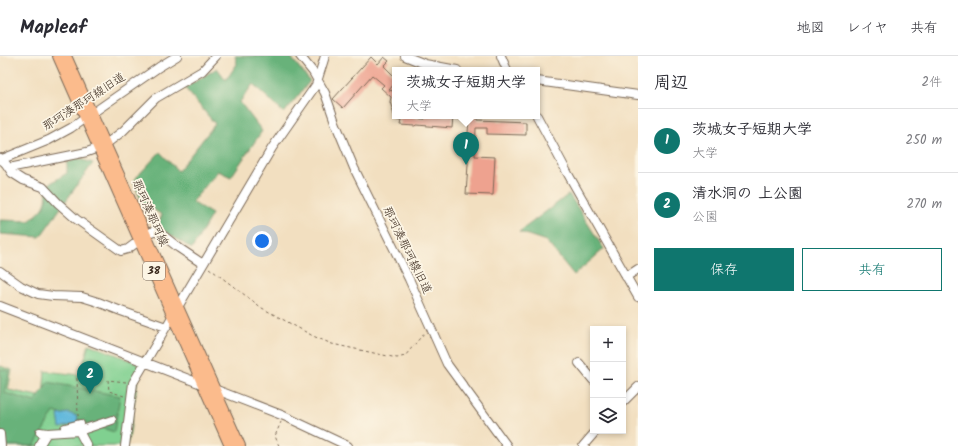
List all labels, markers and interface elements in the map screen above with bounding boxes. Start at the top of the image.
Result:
text: Mapleaf [20,13,87,43]
text: 地図 [797,17,825,39]
text: レイヤ [847,17,888,39]
text: 共有 [910,17,938,39]
popup [392,67,540,119]
street label: 那珂湊那珂線旧道 [39,68,129,136]
text: 周辺 [654,70,688,97]
text: 茨城女子短期大学 [406,71,526,95]
text: 2件 [921,72,942,93]
text: 大学 [406,96,432,117]
text: 茨城女子短期大学 [692,118,812,142]
text: 1 [665,130,669,151]
text: 250 m [905,130,942,151]
pin: 1 [453,132,479,165]
text: 大学 [692,143,718,164]
street label: 那珂湊那珂線 [127,176,173,250]
text: 清水洞の 上公園 [692,182,803,206]
text: 2 [663,194,671,215]
text: 270 m [906,194,942,215]
street label: 那珂湊那珂線旧道 [377,203,437,297]
text: 公園 [692,207,718,228]
your location [252,231,272,251]
button: 保存 [654,248,794,291]
button: 共有 [802,248,942,291]
road number: 38 [143,262,165,280]
map controls [590,326,626,434]
button: + [590,326,626,362]
pin: 2 [77,361,103,394]
button: − [590,362,626,398]
button: layers [590,398,626,434]

